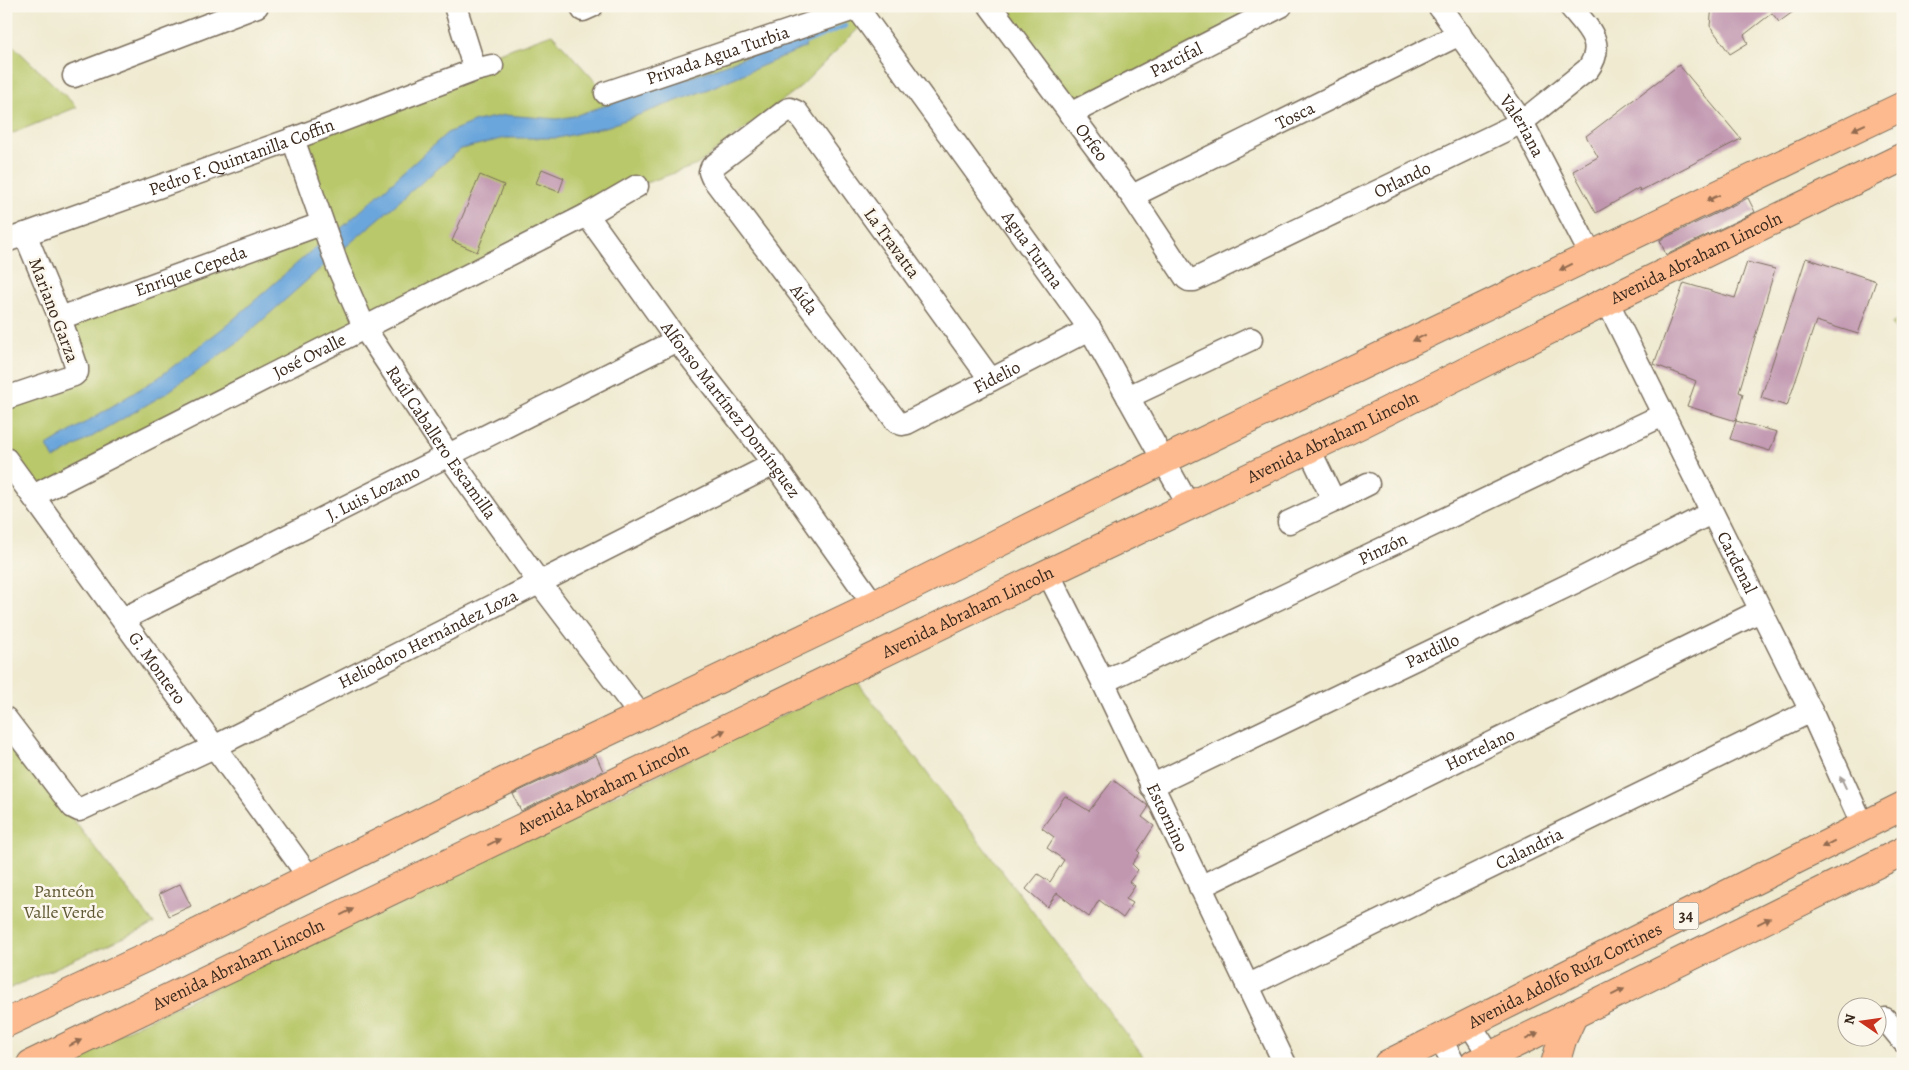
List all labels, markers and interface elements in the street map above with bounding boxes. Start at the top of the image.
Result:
street label: Privada Agua Turbia [643,20,793,90]
street label: Parcifal [1146,36,1207,83]
street label: Valeriana [1494,89,1550,162]
street label: Tosca [1272,95,1319,135]
street label: Pedro F. Quintanilla Coffin [145,112,338,201]
street label: Orfeo [1070,118,1114,166]
one-way arrow [1852,123,1866,131]
street label: Orlando [1370,156,1435,204]
one-way arrow [1706,194,1720,202]
street label: La Travatta [858,203,926,284]
street label: Agua Turma [996,205,1069,294]
street label: Avenida Abraham Lincoln [1605,206,1786,310]
street label: Enrique Cepeda [132,240,251,302]
street label: Mariano Garza [23,254,85,366]
one-way arrow [1559,264,1573,272]
street label: Aída [784,278,824,320]
street label: Alfonso Martínez Domínguez [655,316,806,503]
street label: José Ovalle [269,327,350,384]
one-way arrow [1412,334,1426,342]
street label: Fidelio [969,355,1025,399]
street label: Raúl Caballero Escamilla [380,361,503,525]
street label: Avenida Abraham Lincoln [1242,385,1423,489]
street label: J. Luis Lozano [322,459,424,527]
street label: Pinzón [1354,527,1411,571]
street label: Cardenal [1711,527,1763,598]
street label: Avenida Abraham Lincoln [877,560,1058,664]
street label: Heliodoro Hernández Loza [334,583,522,694]
street label: G. Montero [123,627,192,709]
street label: Pardillo [1401,627,1463,674]
street label: Hortelano [1441,722,1519,776]
one-way arrow [712,729,726,737]
street label: Avenida Abraham Lincoln [512,737,693,841]
one-way arrow [1839,775,1847,789]
street label: Estornino [1141,779,1194,856]
street label: Calandria [1491,821,1568,875]
one-way arrow [487,837,501,845]
one-way arrow [1821,840,1835,848]
park label: Panteón Valle Verde [23,879,104,924]
road number: 34 [1674,902,1698,929]
one-way arrow [340,908,354,916]
street label: Avenida Abraham Lincoln [147,913,328,1016]
street label: Avenida Adolfo Ruíz Cortines [1463,917,1666,1034]
one-way arrow [1757,917,1771,925]
one-way arrow [1611,988,1625,996]
north arrow [1836,998,1886,1048]
text: N [1839,1012,1860,1026]
one-way arrow [1525,1032,1540,1040]
one-way arrow [67,1038,82,1047]

